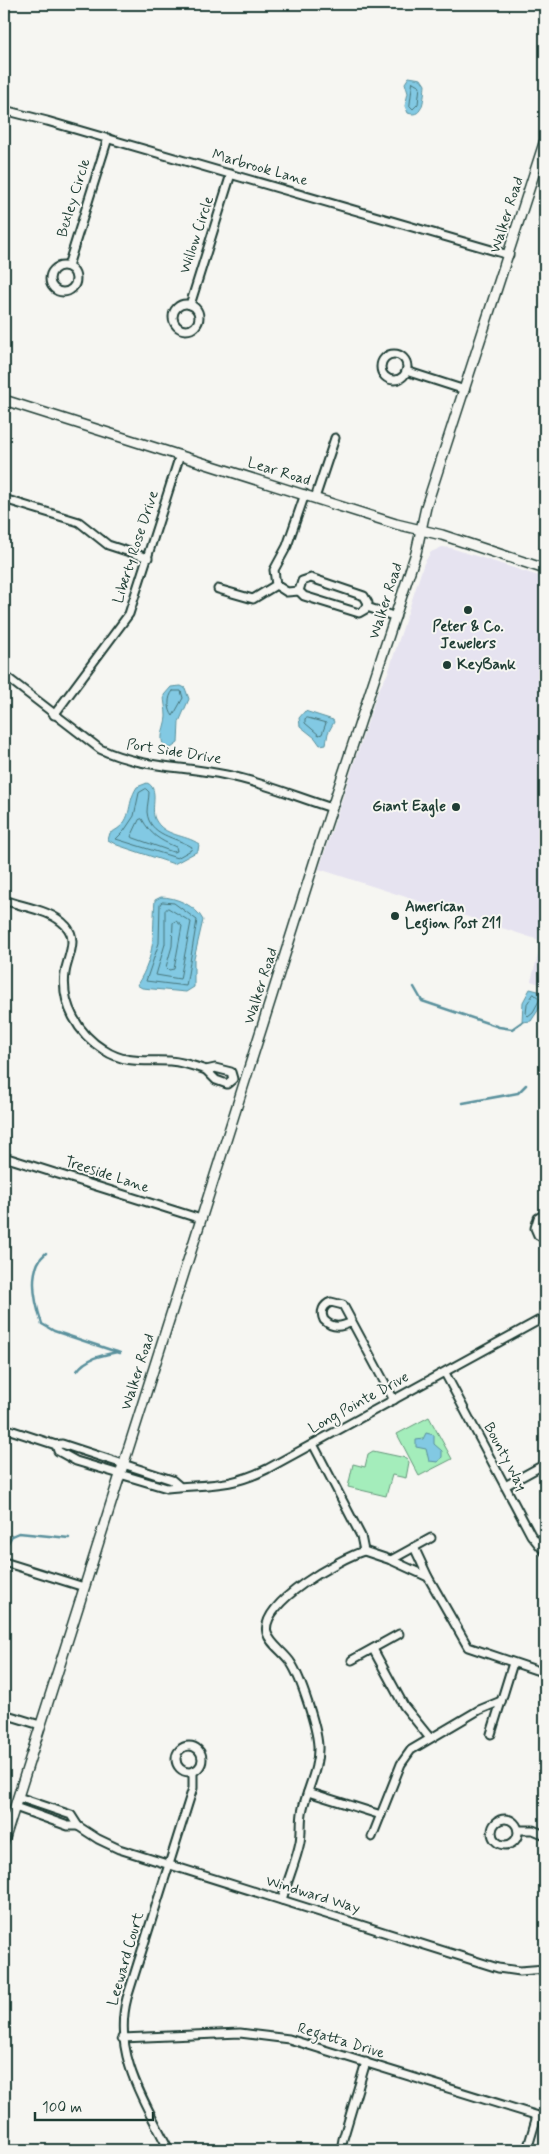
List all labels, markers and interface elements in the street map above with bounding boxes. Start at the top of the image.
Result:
street label: Marbrook Lane [210,145,310,191]
street label: Bexley Circle [53,156,95,240]
street label: Walker Road [485,174,529,256]
street label: Willow Circle [175,194,219,276]
street label: Lear Road [245,453,313,491]
street label: Liberty Rose Drive [108,488,164,606]
street label: Walker Road [364,560,408,642]
marker: Peter & Co. Jewelers [462,604,474,616]
place label: Peter & Co. Jewelers [433,617,504,654]
place label: KeyBank [457,655,516,675]
marker: KeyBank [441,659,453,671]
street label: Port Side Drive [125,735,223,769]
place label: Giant Eagle [372,797,446,818]
marker: Giant Eagle [450,801,462,813]
place label: American Legion Post 211 [405,897,501,936]
marker: American Legion Post 211 [389,910,401,922]
street label: Walker Road [239,945,283,1027]
street label: Treeside Lane [62,1152,152,1198]
street label: Walker Road [116,1331,160,1413]
street label: Long Pointe Drive [305,1367,413,1440]
street label: Bounty Way [479,1419,531,1495]
street label: Windward Way [263,1871,363,1919]
street label: Leeward Court [103,1910,149,2008]
street label: Regatta Drive [295,2018,387,2065]
scale bar [35,2089,152,2121]
text: 100 m [42,2098,82,2118]

